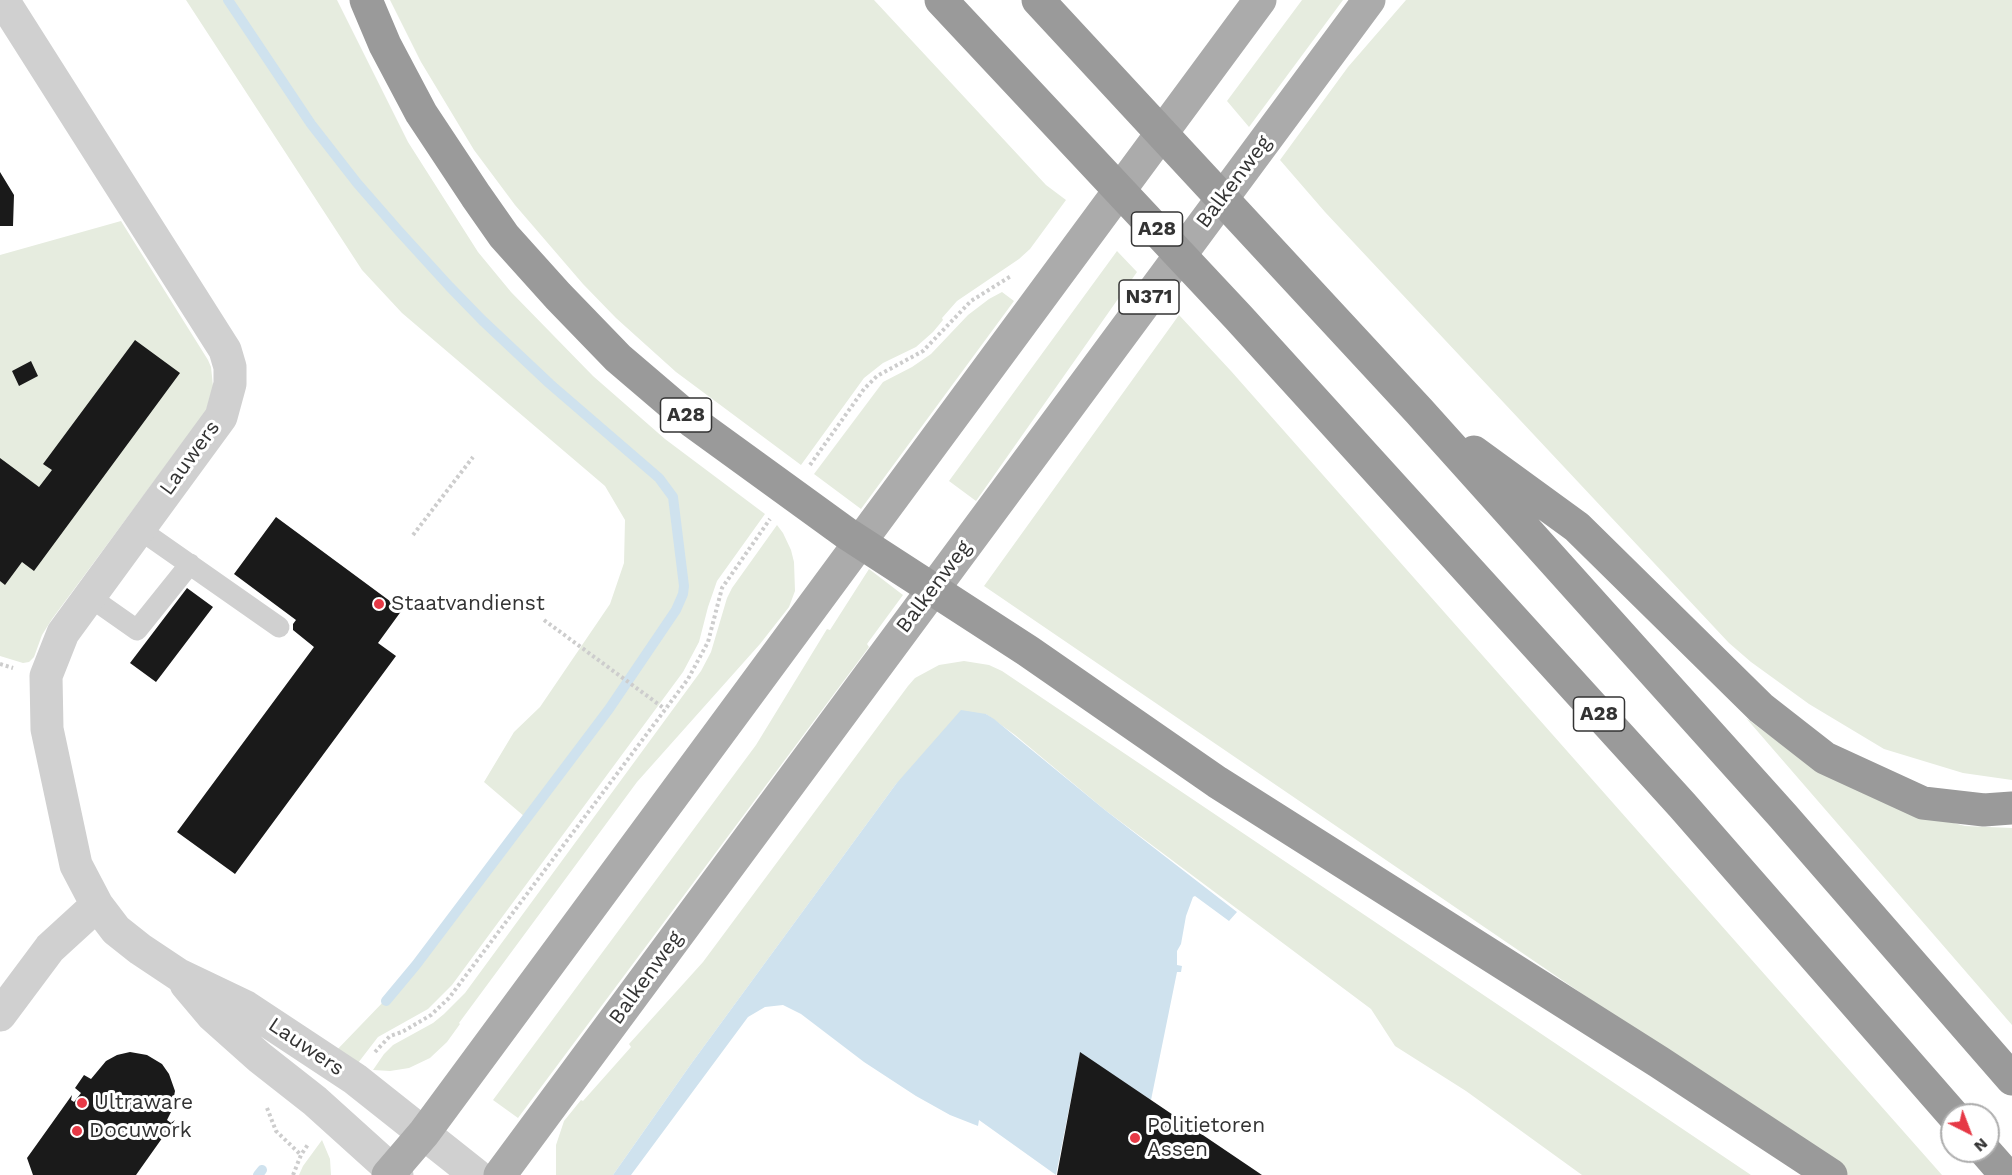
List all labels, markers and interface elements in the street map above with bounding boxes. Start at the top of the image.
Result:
street label: Balkenweg [1191,131,1277,233]
road number: A28 [1132,212,1182,246]
road number: N371 [1119,280,1179,314]
road number: A28 [660,398,712,432]
street label: Lauwers [155,416,225,500]
street label: Balkenweg [891,536,977,638]
place label: Staatvandienst [391,591,545,617]
marker: Staatvandienst [372,597,386,611]
road number: A28 [1574,697,1624,731]
street label: Balkenweg [604,926,688,1030]
street label: Lauwers [263,1013,349,1081]
place label: Ultraware [94,1090,193,1116]
marker: Ultraware [75,1096,89,1110]
north arrow [1940,1103,2000,1163]
place label: Politietoren Assen [1147,1113,1265,1163]
place label: Docuwork [89,1118,192,1144]
marker: Docuwork [70,1124,84,1138]
marker: Politietoren Assen [1128,1131,1142,1145]
text: N [1970,1134,1992,1156]

